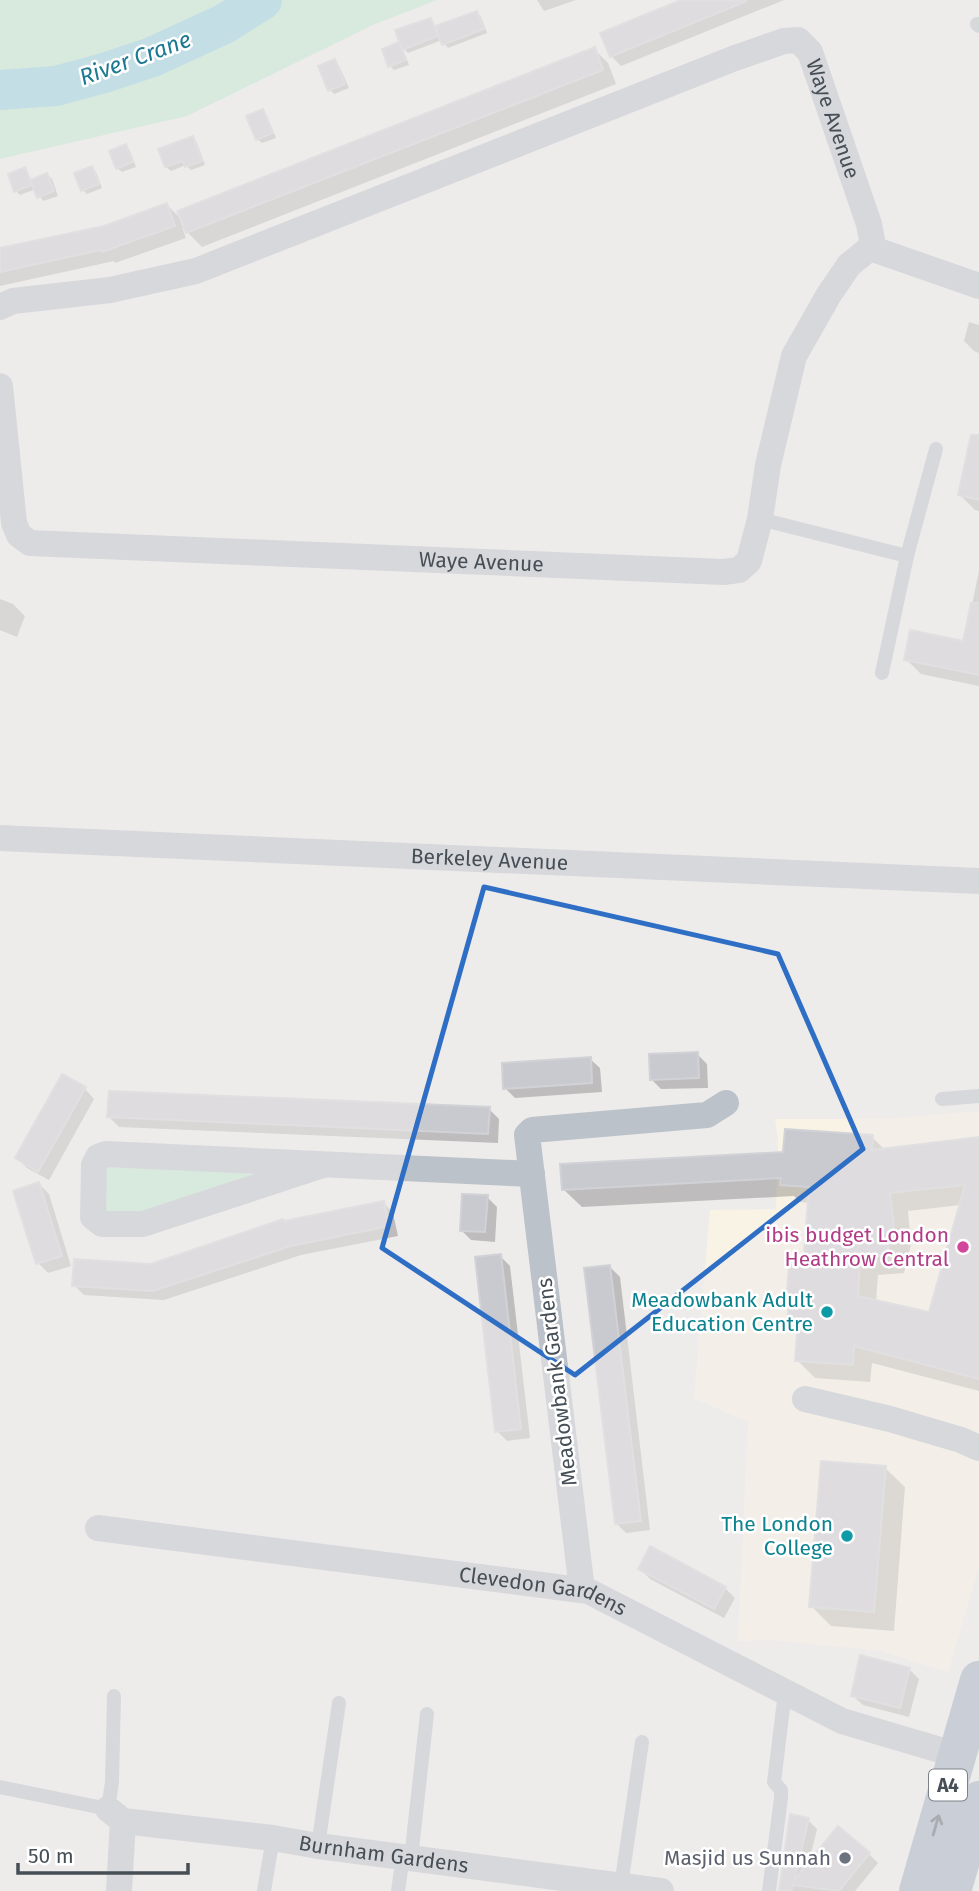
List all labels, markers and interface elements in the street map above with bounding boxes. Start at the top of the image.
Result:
water label: River Crane [75,25,195,91]
street label: Waye Avenue [800,55,865,182]
street label: Waye Avenue [418,546,544,577]
street label: Berkeley Avenue [410,843,569,876]
place label: ibis budget London Heathrow Central [765,1222,949,1272]
marker: ibis budget London Heathrow Central [955,1239,971,1255]
street label: Meadowbank Gardens [531,1276,583,1488]
place label: Meadowbank Adult Education Centre [631,1287,813,1337]
marker: Meadowbank Adult Education Centre [819,1304,835,1320]
place label: The London College [721,1511,833,1561]
marker: The London College [839,1528,855,1544]
street label: Clevedon Gardens [457,1562,631,1622]
road number: A4 [929,1770,967,1800]
one-way arrow [931,1815,944,1837]
street label: Burnham Gardens [297,1830,470,1879]
scale bar [18,1832,187,1876]
text: 50 m [28,1843,74,1869]
place label: Masjid us Sunnah [664,1845,831,1871]
marker: Masjid us Sunnah [837,1850,853,1866]

